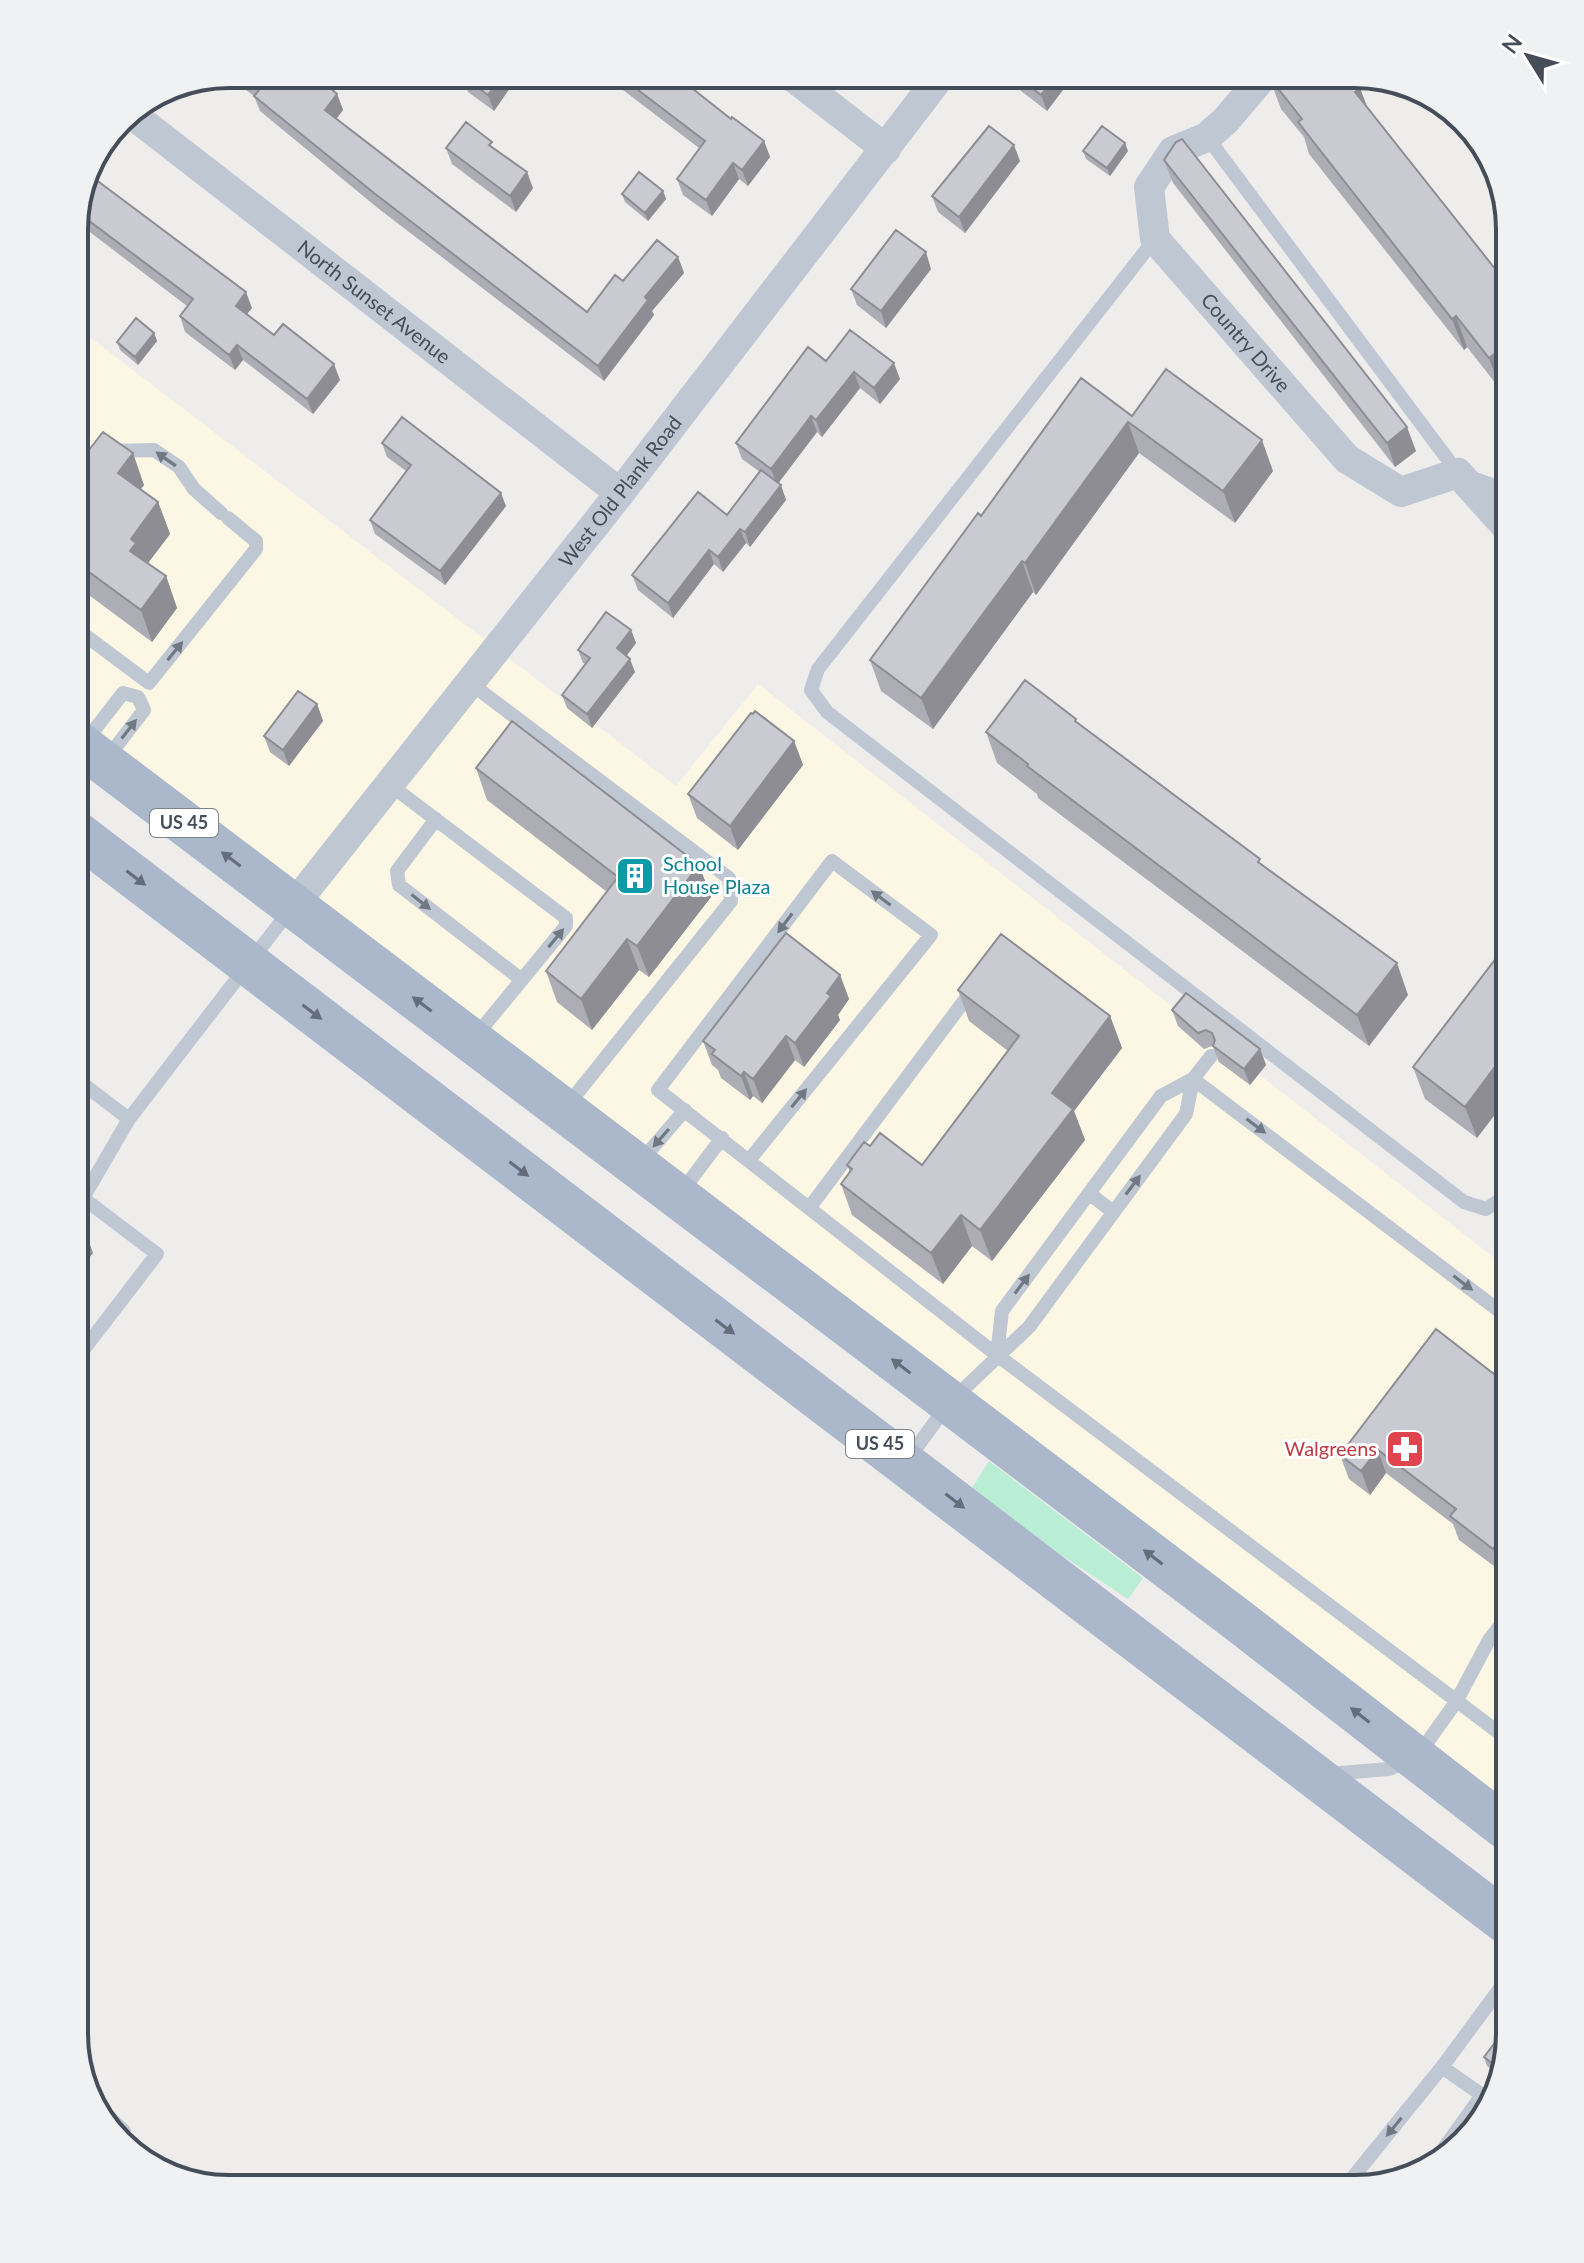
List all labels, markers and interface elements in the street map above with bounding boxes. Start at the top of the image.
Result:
north arrow [1488,16,1568,96]
text: N [1496,29,1528,59]
street label: North Sunset Avenue [293,234,456,368]
street label: Country Drive [1197,288,1296,397]
street label: West Old Plank Road [553,411,686,572]
one-way arrow [156,452,177,467]
one-way arrow [166,641,182,661]
one-way arrow [120,719,136,739]
road number: US 45 [150,809,218,837]
place label: School House Plaza [663,851,770,898]
one-way arrow [221,852,241,868]
building icon: School House Plaza [614,855,656,897]
one-way arrow [126,869,146,885]
one-way arrow [871,890,891,906]
one-way arrow [410,893,431,909]
one-way arrow [777,913,793,933]
one-way arrow [547,928,564,948]
one-way arrow [411,996,433,1012]
one-way arrow [302,1003,322,1019]
one-way arrow [790,1089,807,1109]
one-way arrow [1245,1118,1266,1134]
one-way arrow [652,1129,670,1148]
one-way arrow [508,1161,529,1177]
one-way arrow [1125,1174,1141,1196]
one-way arrow [1013,1273,1029,1294]
one-way arrow [1453,1275,1473,1291]
one-way arrow [715,1318,736,1334]
one-way arrow [891,1359,911,1375]
pharmacy icon: Walgreens [1384,1428,1426,1470]
road number: US 45 [846,1430,914,1458]
place label: Walgreens [1285,1436,1377,1460]
one-way arrow [944,1493,965,1508]
one-way arrow [1143,1549,1163,1565]
one-way arrow [1350,1707,1370,1723]
one-way arrow [1386,2117,1403,2137]

